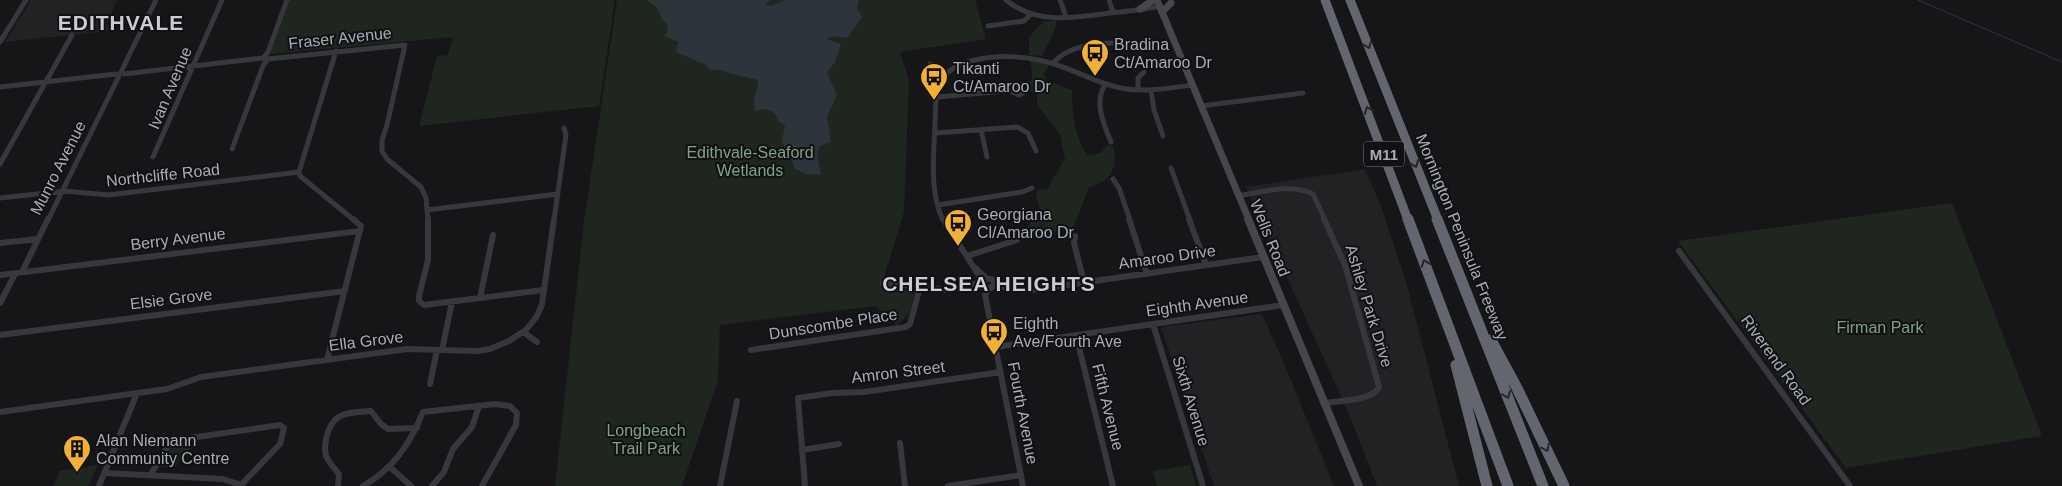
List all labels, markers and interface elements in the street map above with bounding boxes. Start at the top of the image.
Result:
district label: EDITHVALE [58,11,184,34]
street label: Fraser Avenue [288,24,393,52]
place label: Bradina Ct/Amaroo Dr [1114,36,1212,71]
bus stop icon: Bradina Ct/Amaroo Dr [1080,38,1110,77]
one-way arrow [1362,40,1372,49]
street label: Ivan Avenue [145,44,195,132]
place label: Tikanti Ct/Amaroo Dr [953,60,1051,95]
bus stop icon: Tikanti Ct/Amaroo Dr [919,62,949,101]
one-way arrow [1364,107,1374,115]
street label: Munro Avenue [27,118,89,218]
street label: Mornington Peninsula Freeway [1413,132,1511,342]
road number: M11 [1364,142,1404,166]
park label: Edithvale-Seaford Wetlands [686,144,814,179]
one-way arrow [1409,159,1419,167]
street label: Northcliffe Road [105,161,221,189]
street label: Wells Road [1247,197,1293,279]
place label: Georgiana Cl/Amaroo Dr [977,206,1075,241]
bus stop icon: Georgiana Cl/Amaroo Dr [943,208,973,247]
street label: Berry Avenue [129,225,227,253]
street label: Amaroo Drive [1117,242,1217,272]
street label: Ashley Park Drive [1342,243,1396,369]
one-way arrow [1421,259,1431,267]
district label: CHELSEA HEIGHTS [882,272,1096,295]
street label: Elsie Grove [129,286,213,312]
street label: Eighth Avenue [1145,288,1249,320]
street label: Dunscombe Place [768,305,899,343]
street label: Riverend Road [1738,312,1814,408]
place label: Eighth Ave/Fourth Ave [1013,315,1122,350]
bus stop icon: Eighth Ave/Fourth Ave [979,317,1009,356]
park label: Firman Park [1836,319,1925,336]
street label: Ella Grove [328,328,404,354]
street label: Sixth Avenue [1169,354,1213,448]
street label: Amron Street [850,358,946,386]
street label: Fourth Avenue [1005,360,1041,466]
street label: Fifth Avenue [1089,362,1127,452]
one-way arrow [1501,390,1511,399]
park label: Longbeach Trail Park [606,422,686,457]
place label: Alan Niemann Community Centre [96,432,229,467]
building icon: Alan Niemann Community Centre [62,434,92,473]
one-way arrow [1540,443,1550,452]

